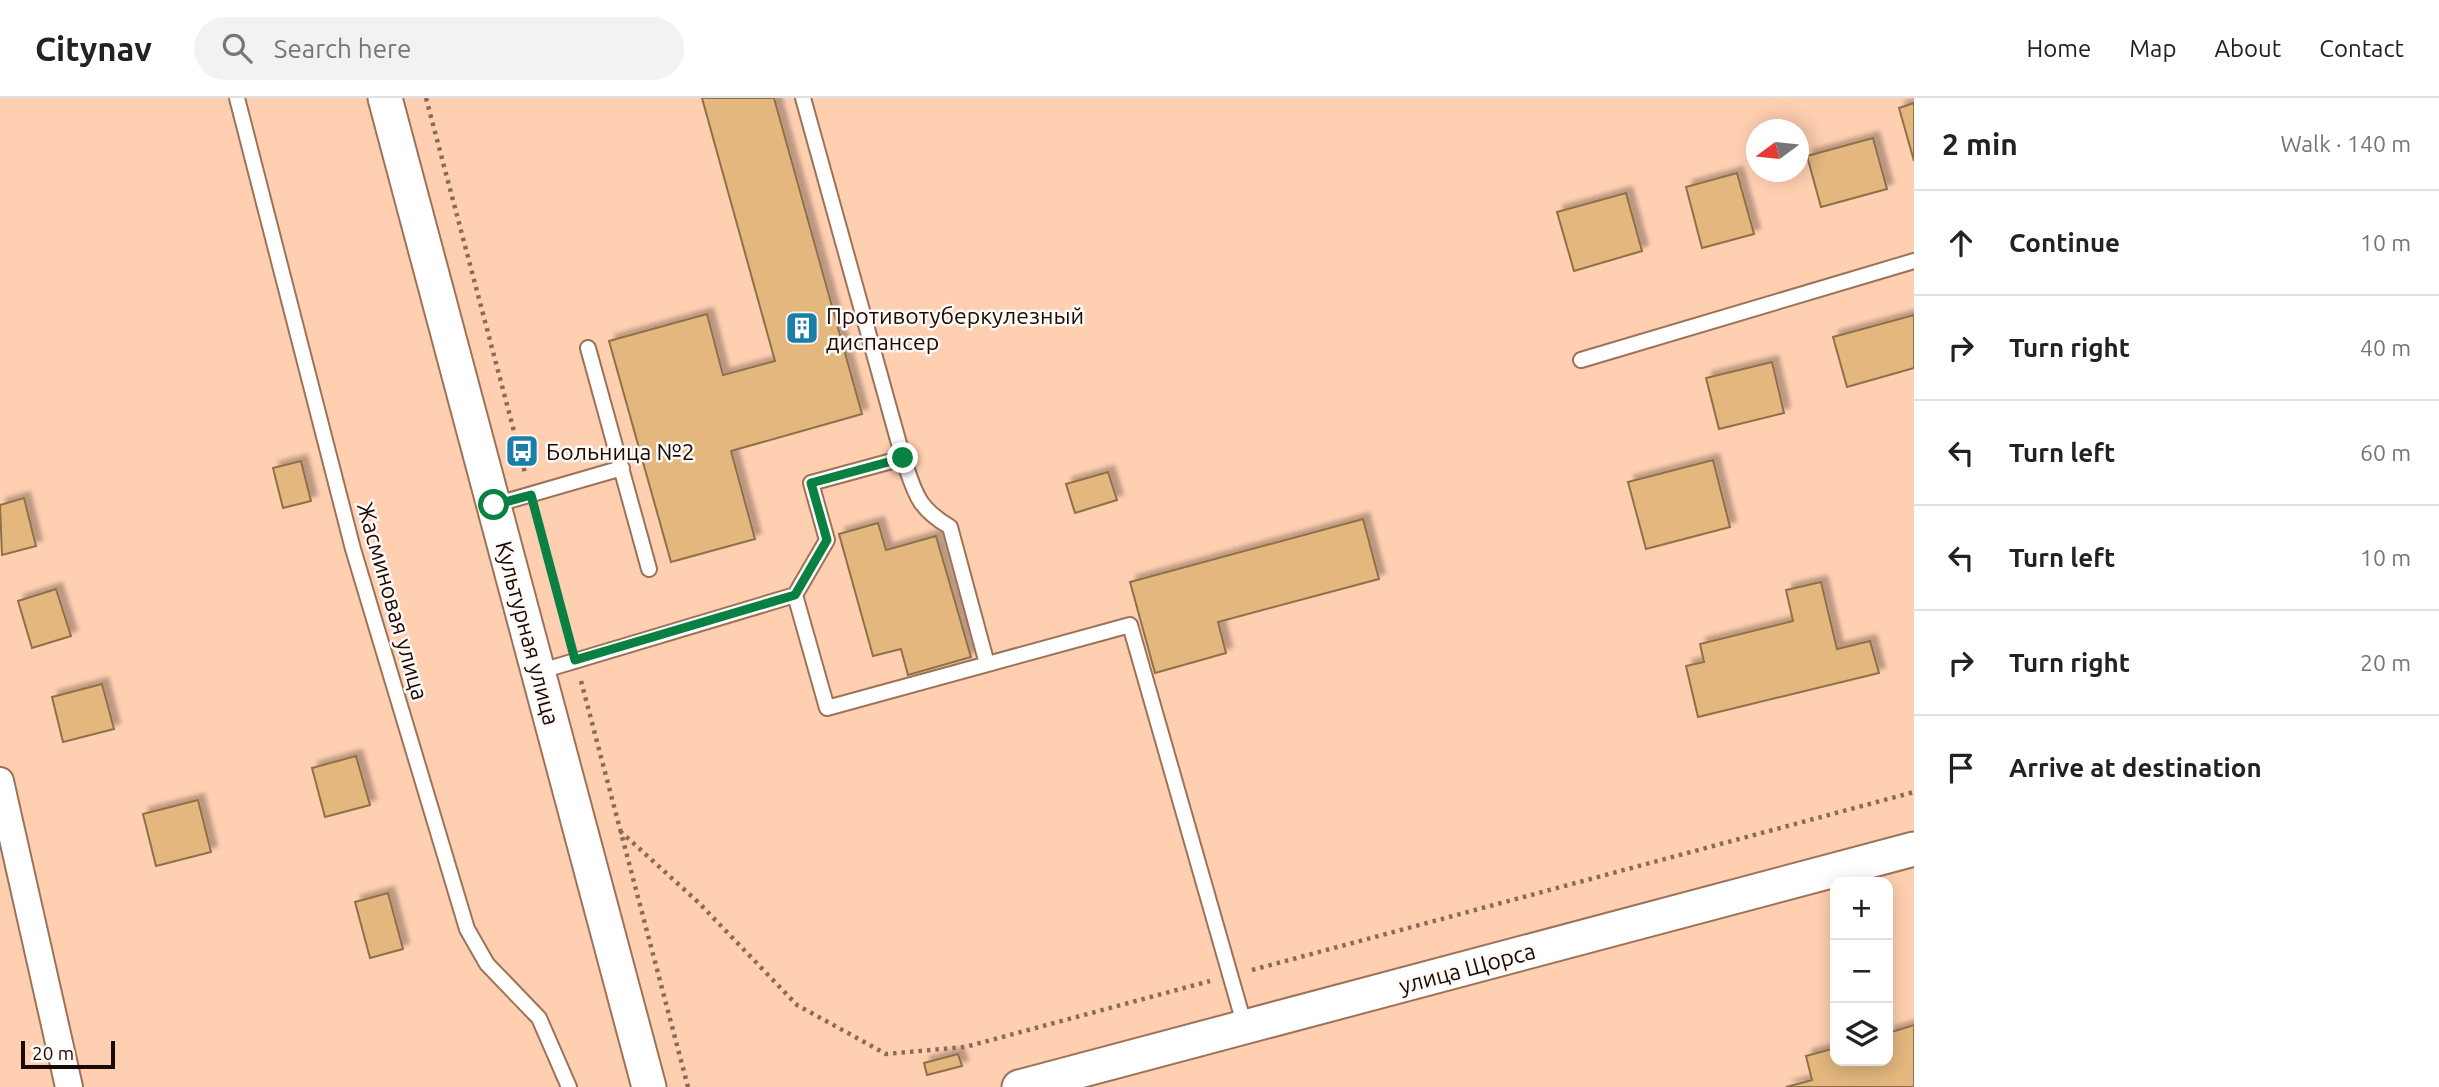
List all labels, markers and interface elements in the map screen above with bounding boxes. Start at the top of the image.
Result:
search box [194,17,684,80]
icon: search [218,29,256,67]
text: Citynav [35,30,152,67]
text: Search here [274,34,411,63]
text: Home [2026,35,2091,62]
text: Map [2129,35,2176,62]
text: About [2214,35,2281,62]
text: Contact [2319,35,2404,62]
north arrow [1746,119,1809,182]
text: 2 min [1942,127,2018,161]
text: Walk · 140 m [2280,131,2411,156]
icon: ahead [1942,224,1980,262]
text: Continue [2009,228,2120,257]
text: 10 m [2360,230,2411,255]
place label: Противотуберкулезный диспансер [826,303,1084,354]
building icon: Противотуберкулезный диспансер [783,309,821,347]
icon: right [1942,329,1980,367]
text: Turn right [2009,333,2130,362]
text: 40 m [2360,335,2411,360]
bus stop icon: Больница №2 [503,432,541,470]
icon: left [1942,434,1980,472]
text: Turn left [2009,438,2115,467]
place label: Больница №2 [546,439,695,464]
text: 60 m [2360,440,2411,465]
route end [887,442,918,473]
route start [478,489,509,520]
street label: Жасминовая улица [353,499,433,703]
street label: Культурная улица [491,538,565,728]
icon: left [1942,539,1980,577]
text: Turn left [2009,543,2115,572]
text: 10 m [2360,545,2411,570]
icon: right [1942,644,1980,682]
text: Turn right [2009,648,2130,677]
text: 20 m [2360,650,2411,675]
icon: arrive [1942,749,1980,787]
text: Arrive at destination [2009,753,2262,782]
map controls [1830,877,1893,1066]
button: + [1830,877,1893,940]
street label: улица Щорса [1396,938,1538,998]
button: − [1830,940,1893,1003]
button: layers [1830,1003,1893,1066]
scale bar [21,1038,116,1070]
text: 20 m [32,1042,74,1064]

